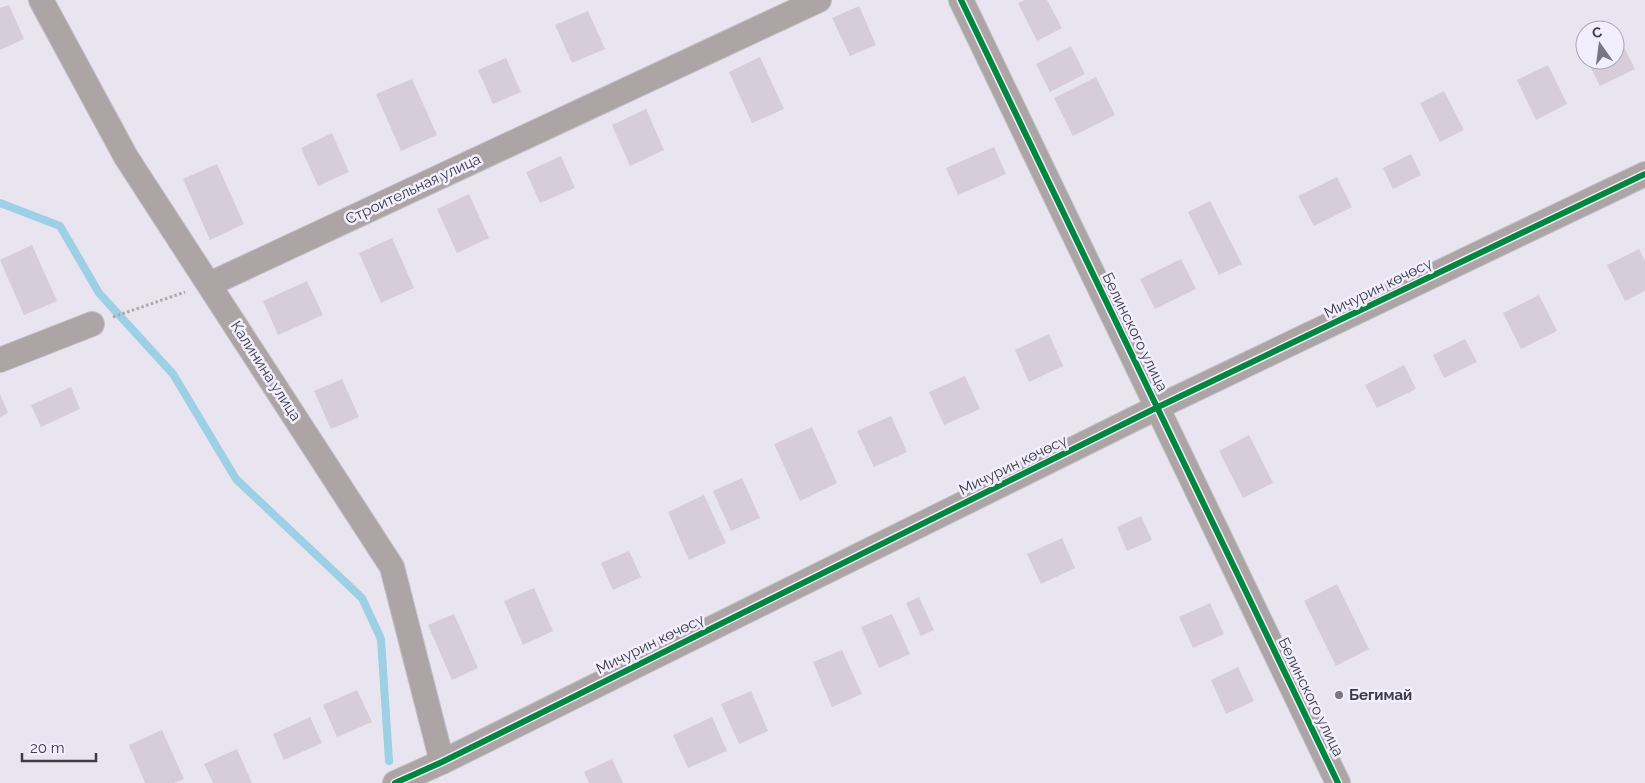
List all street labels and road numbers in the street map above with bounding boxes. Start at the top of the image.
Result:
street label: Строительная улица [343,150,483,228]
street label: Мичурин көчөсү [1321,254,1435,322]
street label: Белинского улица [1098,270,1172,394]
street label: Калинина улица [227,318,305,424]
street label: Мичурин көчөсү [956,431,1070,499]
street label: Мичурин көчөсү [593,610,707,678]
street label: Белинского улица [1274,635,1348,759]

